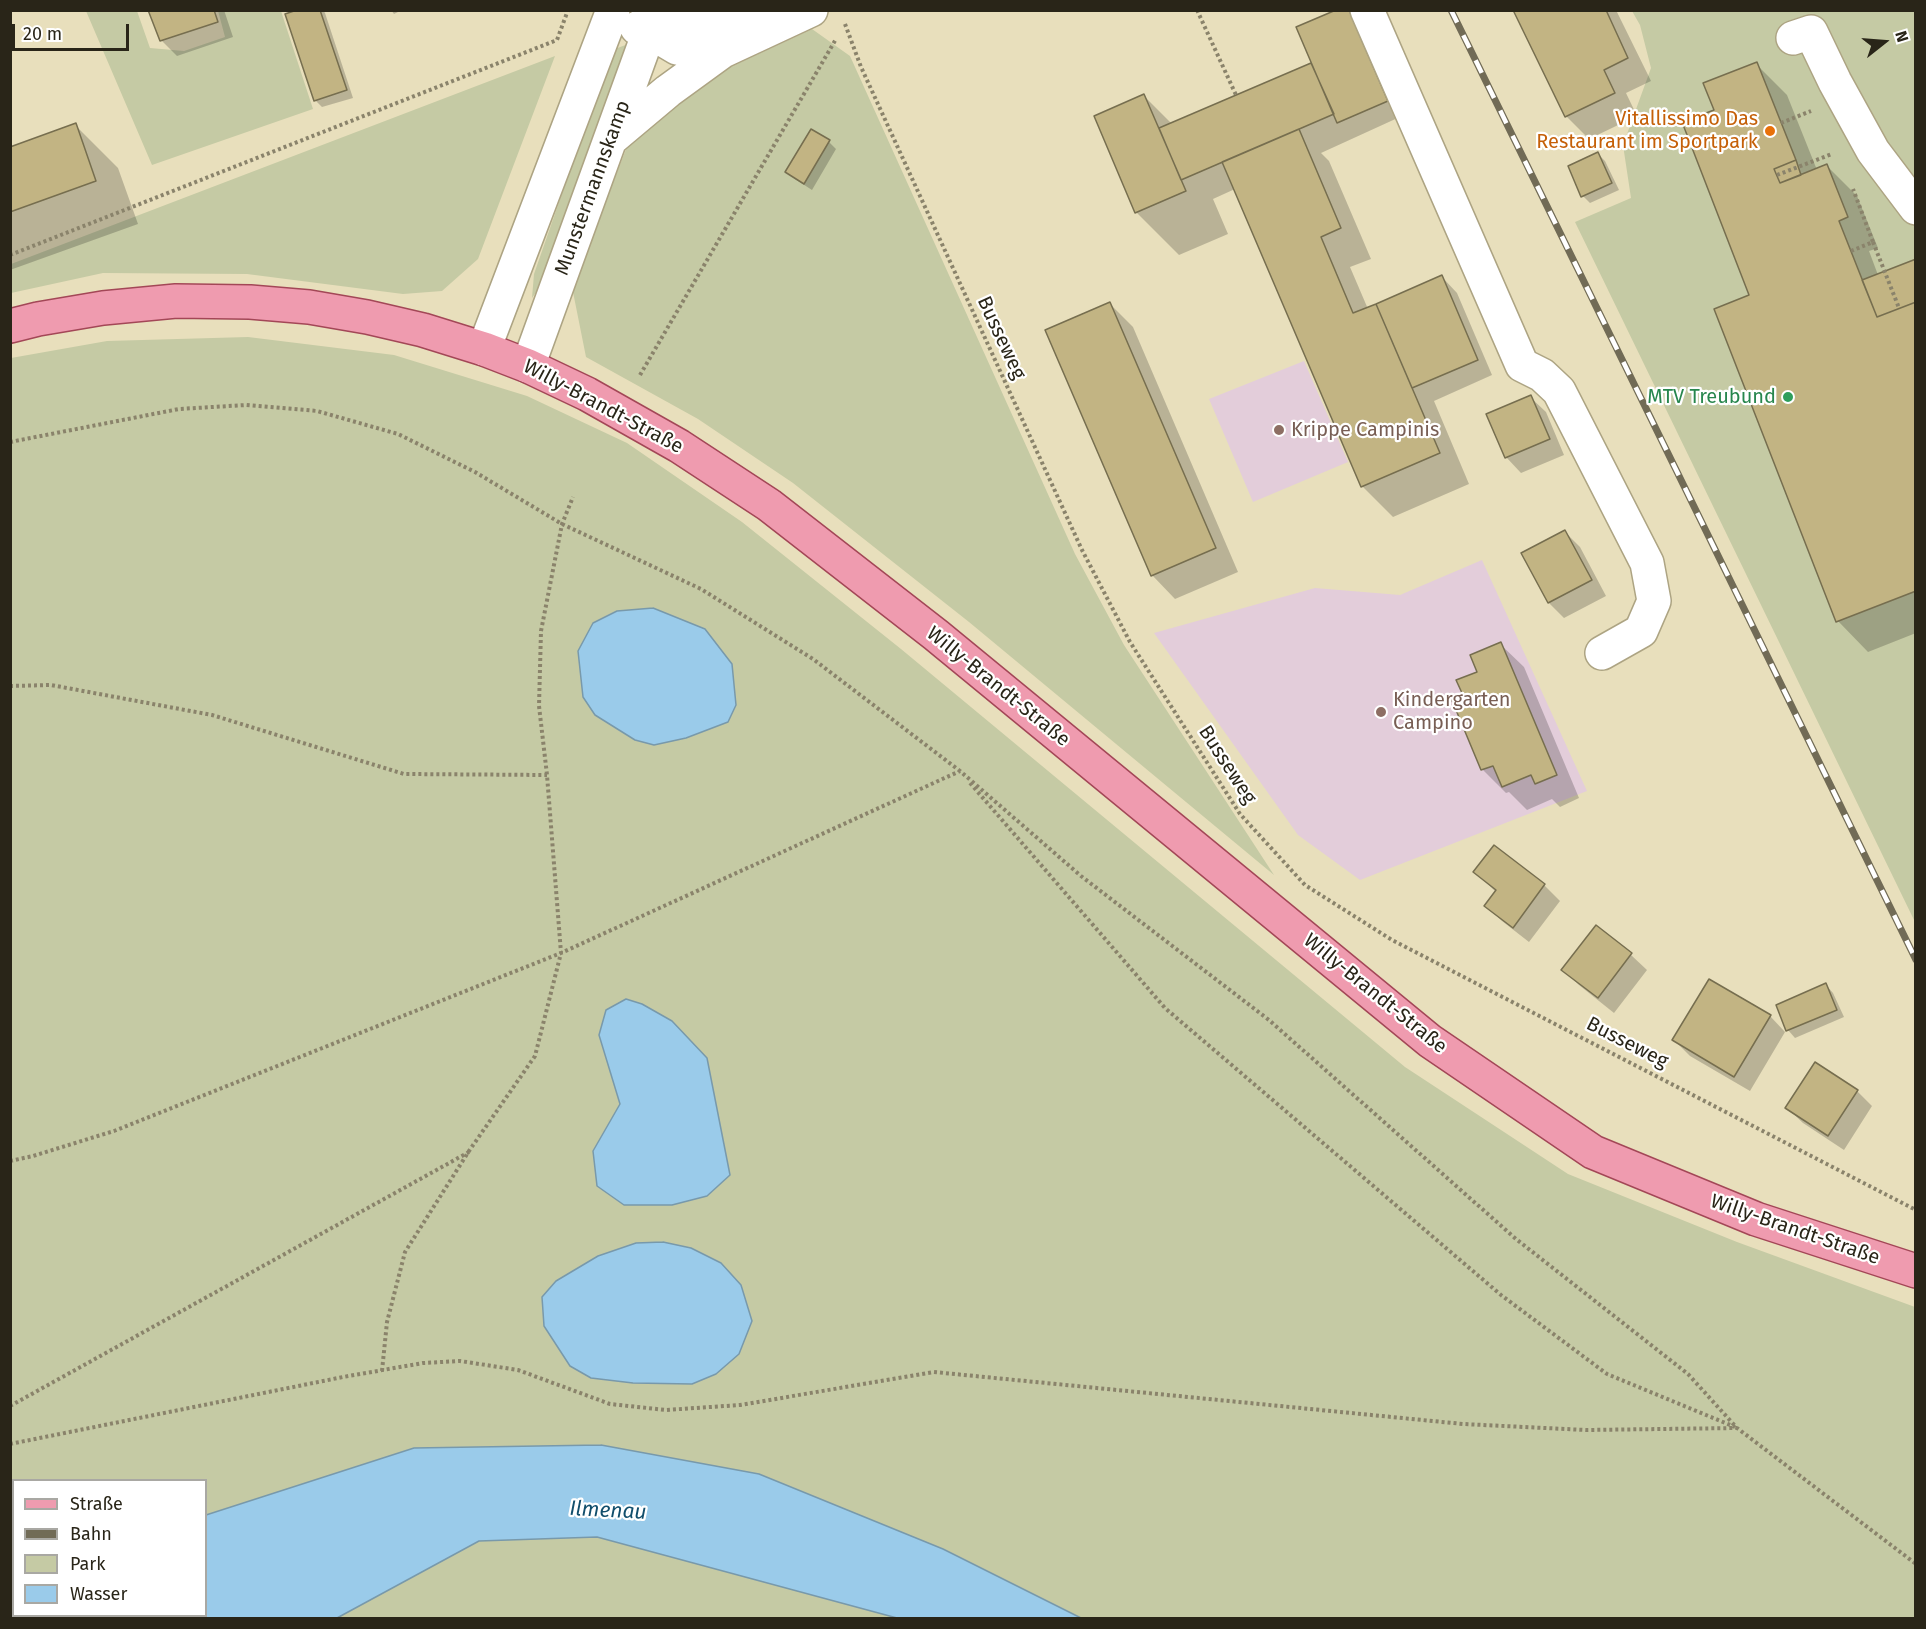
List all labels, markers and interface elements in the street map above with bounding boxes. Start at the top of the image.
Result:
scale bar [15,12,132,50]
north arrow [1854,12,1914,72]
text: 20 m [23,23,62,45]
text: N [1891,29,1912,44]
street label: Munstermannskamp [550,97,636,279]
place label: Vitallissimo Das Restaurant im Sportpark [1536,107,1758,154]
marker: Vitallissimo Das Restaurant im Sportpark [1763,124,1777,138]
street label: Busseweg [971,293,1031,383]
street label: Willy-Brandt-Straße [519,355,687,459]
place label: MTV Treubund [1647,385,1776,409]
marker: MTV Treubund [1781,390,1795,404]
place label: Krippe Campinis [1291,418,1439,442]
marker: Krippe Campinis [1272,423,1286,437]
street label: Willy-Brandt-Straße [921,622,1075,752]
place label: Kindergarten Campino [1393,688,1511,735]
marker: Kindergarten Campino [1374,705,1388,719]
street label: Busseweg [1193,721,1261,809]
street label: Willy-Brandt-Straße [1298,929,1452,1059]
street label: Busseweg [1582,1012,1672,1074]
street label: Willy-Brandt-Straße [1707,1190,1883,1270]
legend [12,1479,207,1617]
text: Straße [70,1493,123,1515]
water label: Ilmenau [569,1496,647,1526]
text: Bahn [70,1523,112,1545]
text: Park [70,1553,105,1575]
text: Wasser [70,1583,127,1605]

